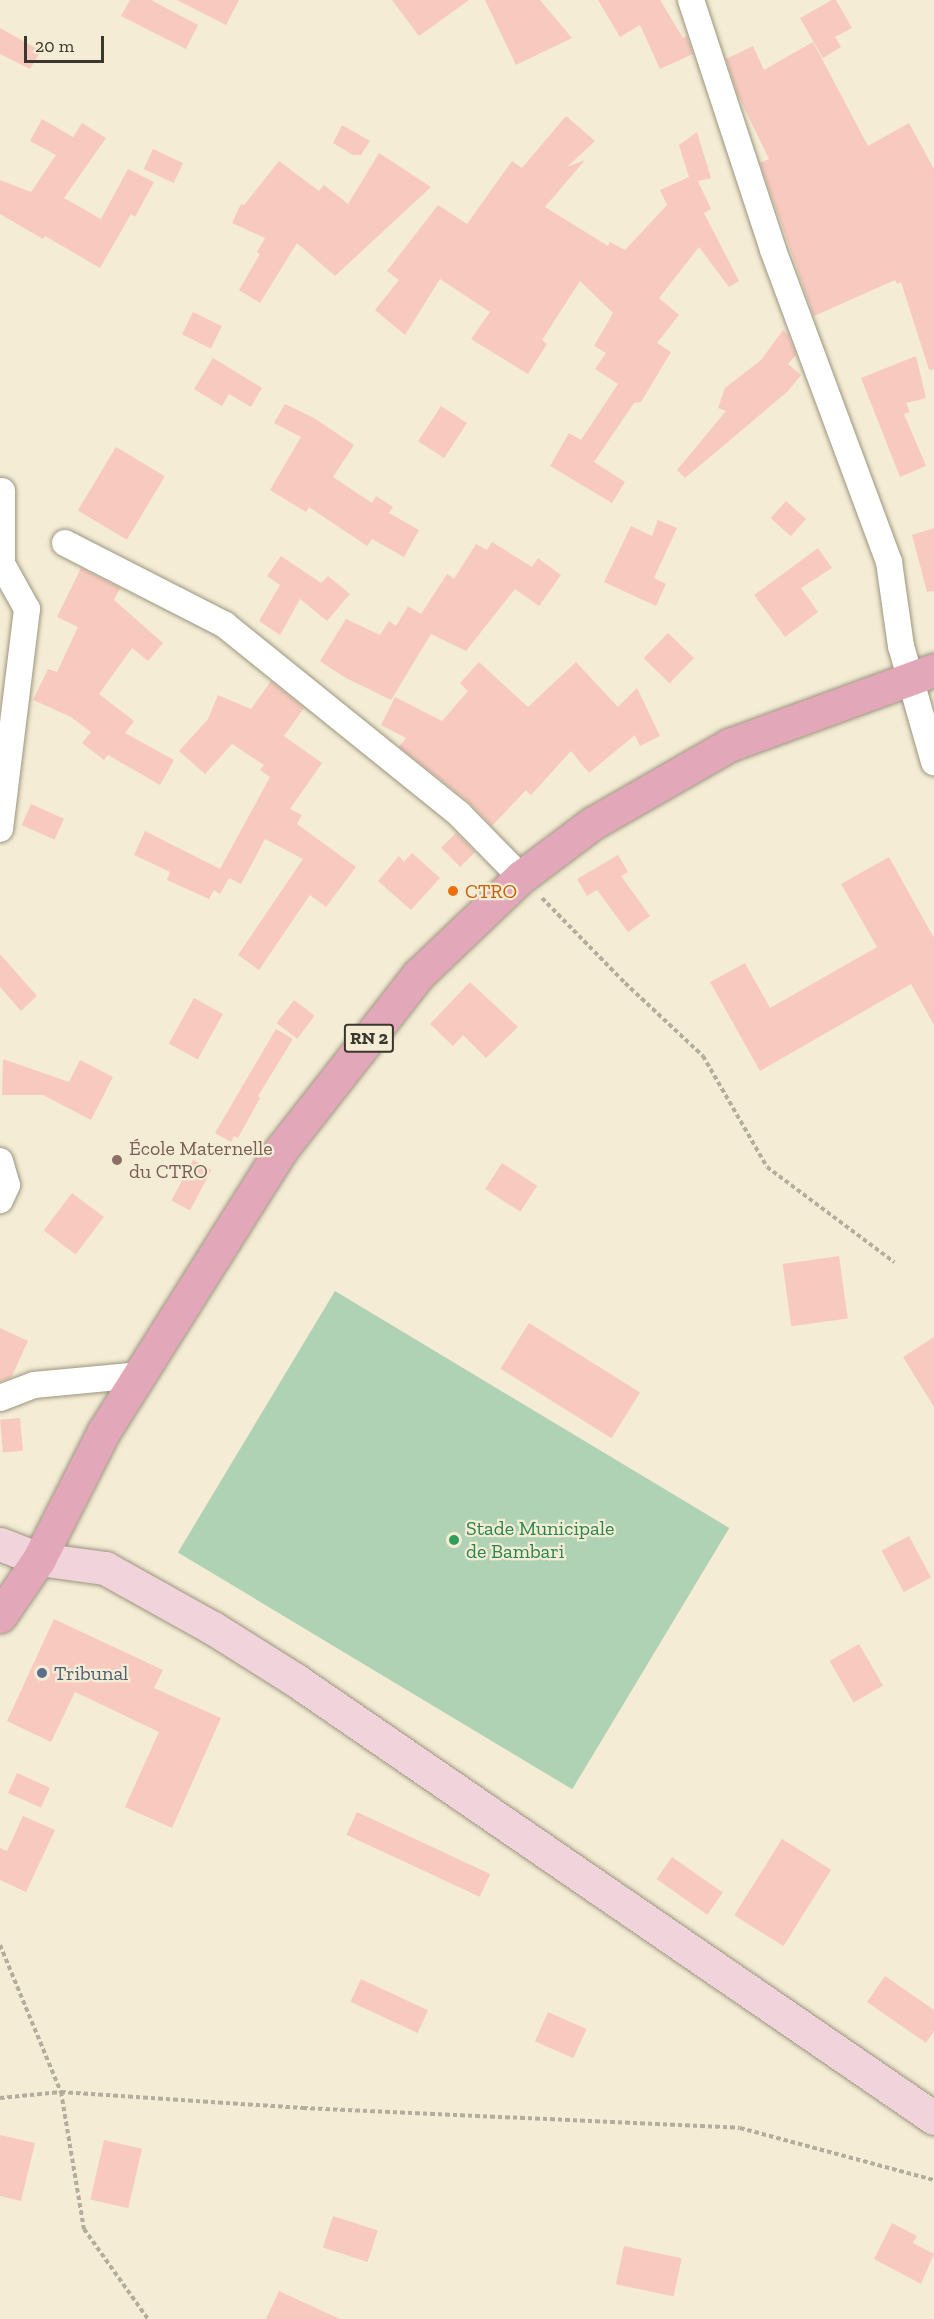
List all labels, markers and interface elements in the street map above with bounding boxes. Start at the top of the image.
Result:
scale bar [27,24,106,62]
text: 20 m [35,35,74,57]
place label: CTRO [465,879,517,903]
marker: CTRO [446,884,460,898]
road number: RN 2 [344,1023,394,1053]
place label: École Maternelle du CTRO [129,1136,273,1183]
marker: École Maternelle du CTRO [110,1153,124,1167]
place label: Stade Municipale de Bambari [466,1517,614,1564]
marker: Stade Municipale de Bambari [447,1533,461,1547]
place label: Tribunal [54,1661,128,1685]
marker: Tribunal [35,1666,49,1680]

